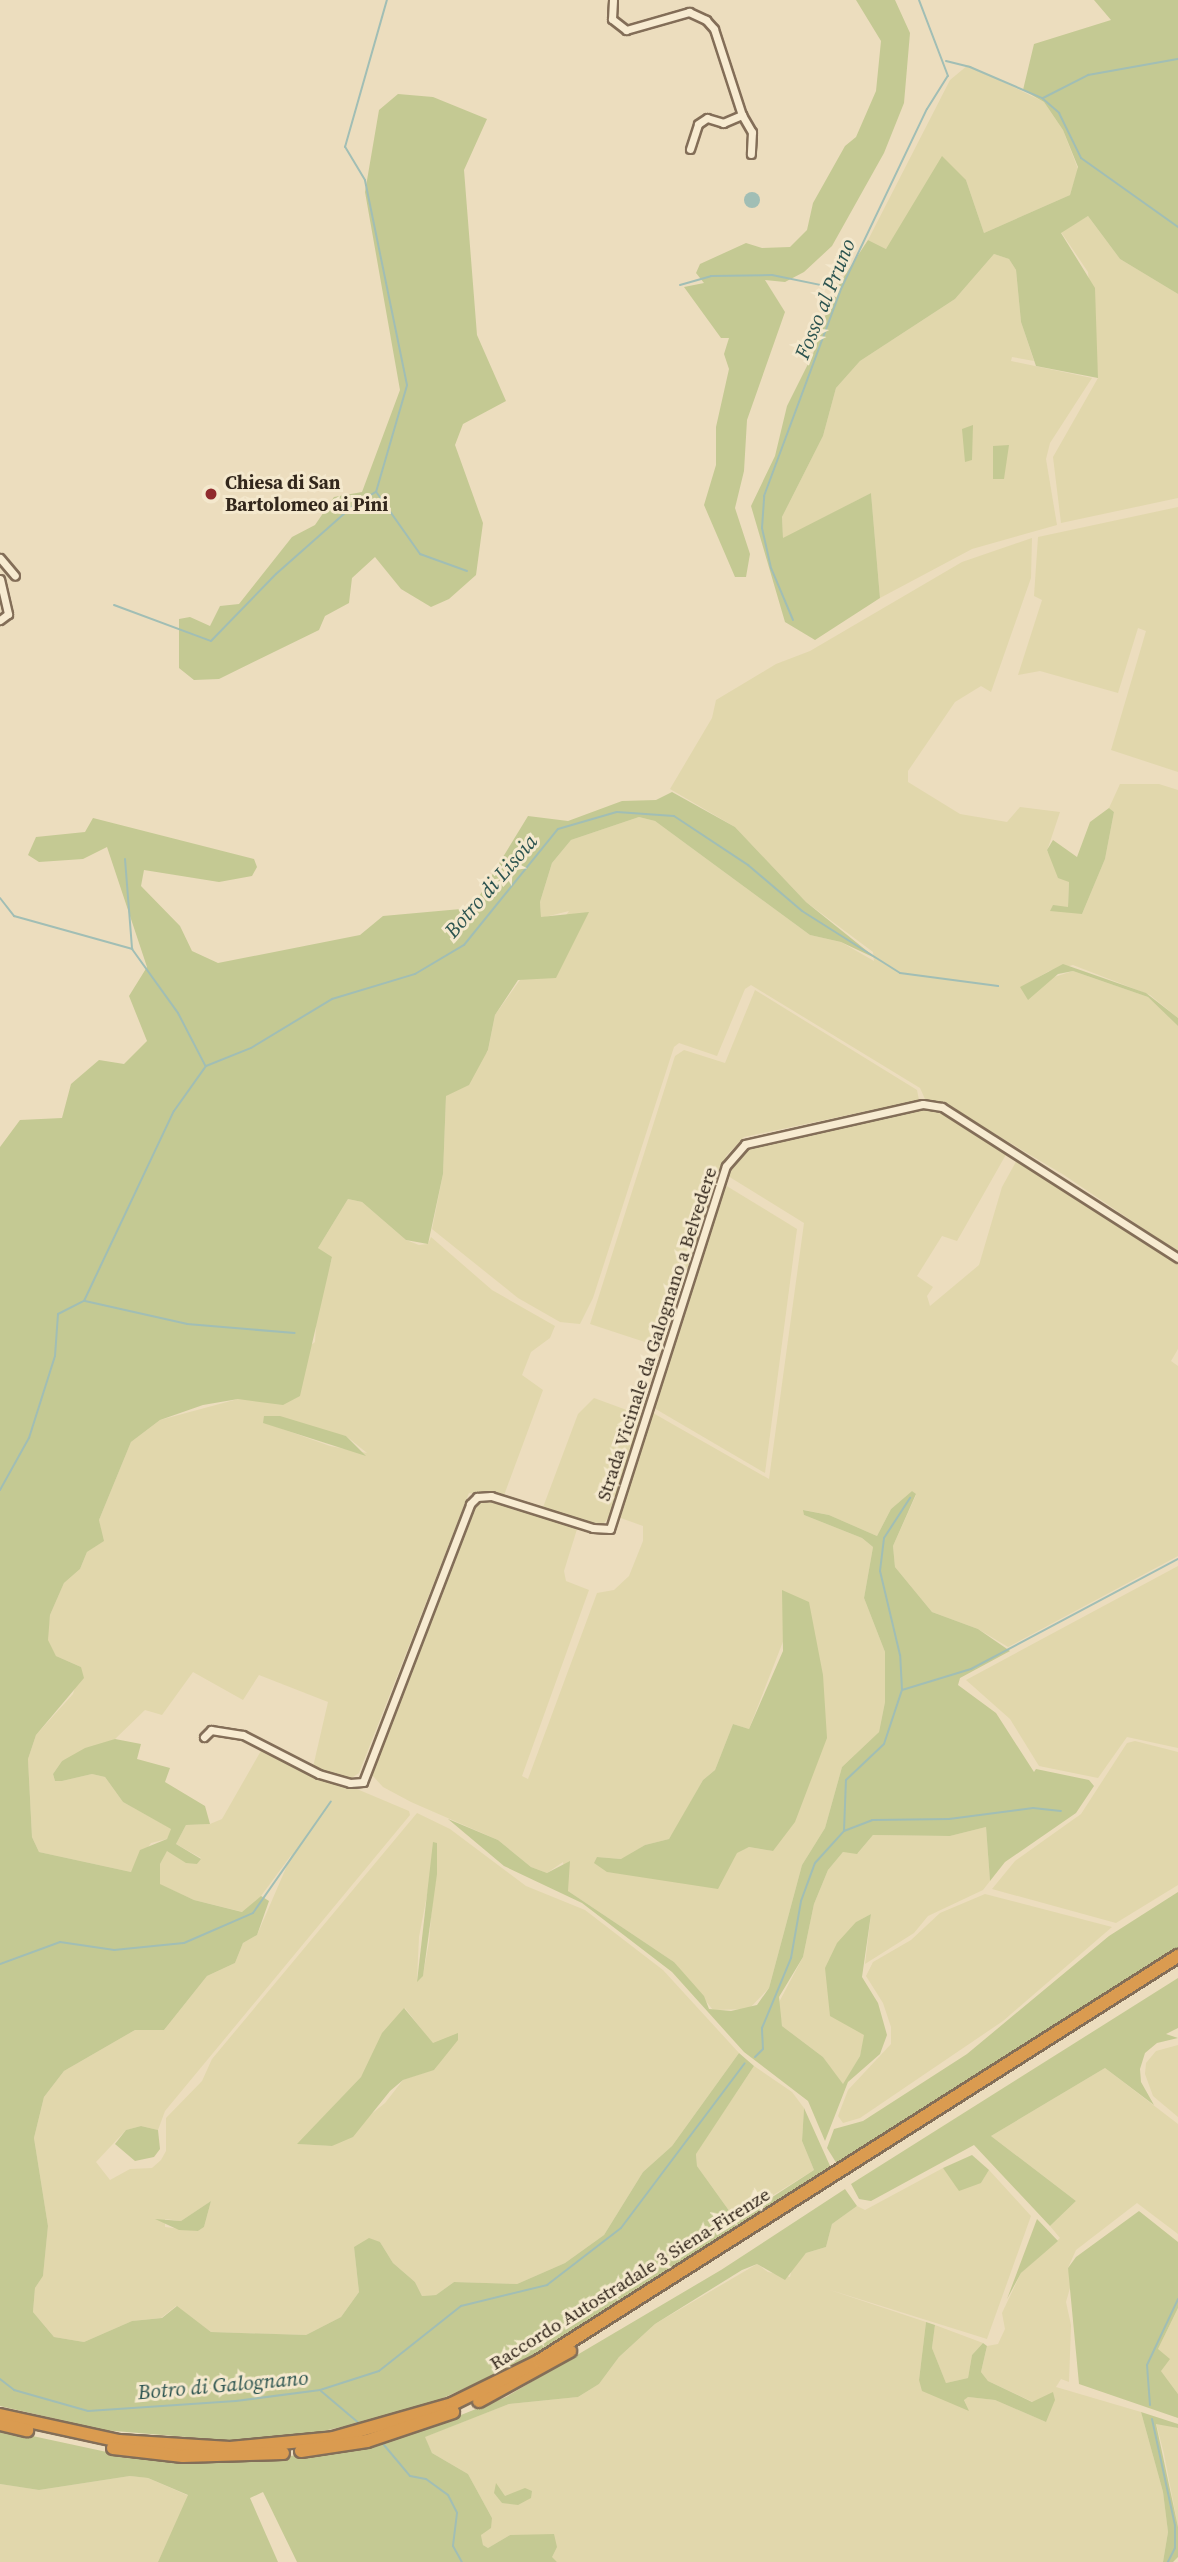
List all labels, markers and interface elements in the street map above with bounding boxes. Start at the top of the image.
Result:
water label: Fosso al Pruno [789,235,861,363]
place label: Chiesa di San Bartolomeo ai Pini [225,472,388,516]
marker: Chiesa di San Bartolomeo ai Pini [203,486,219,502]
water label: Botro di Lisoia [439,829,543,943]
street label: Strada Vicinale da Galognano a Belvedere [592,1164,722,1504]
street label: Raccordo Autostradale 3 Siena-Firenze [486,2183,774,2375]
water label: Botro di Galognano [137,2365,309,2405]

